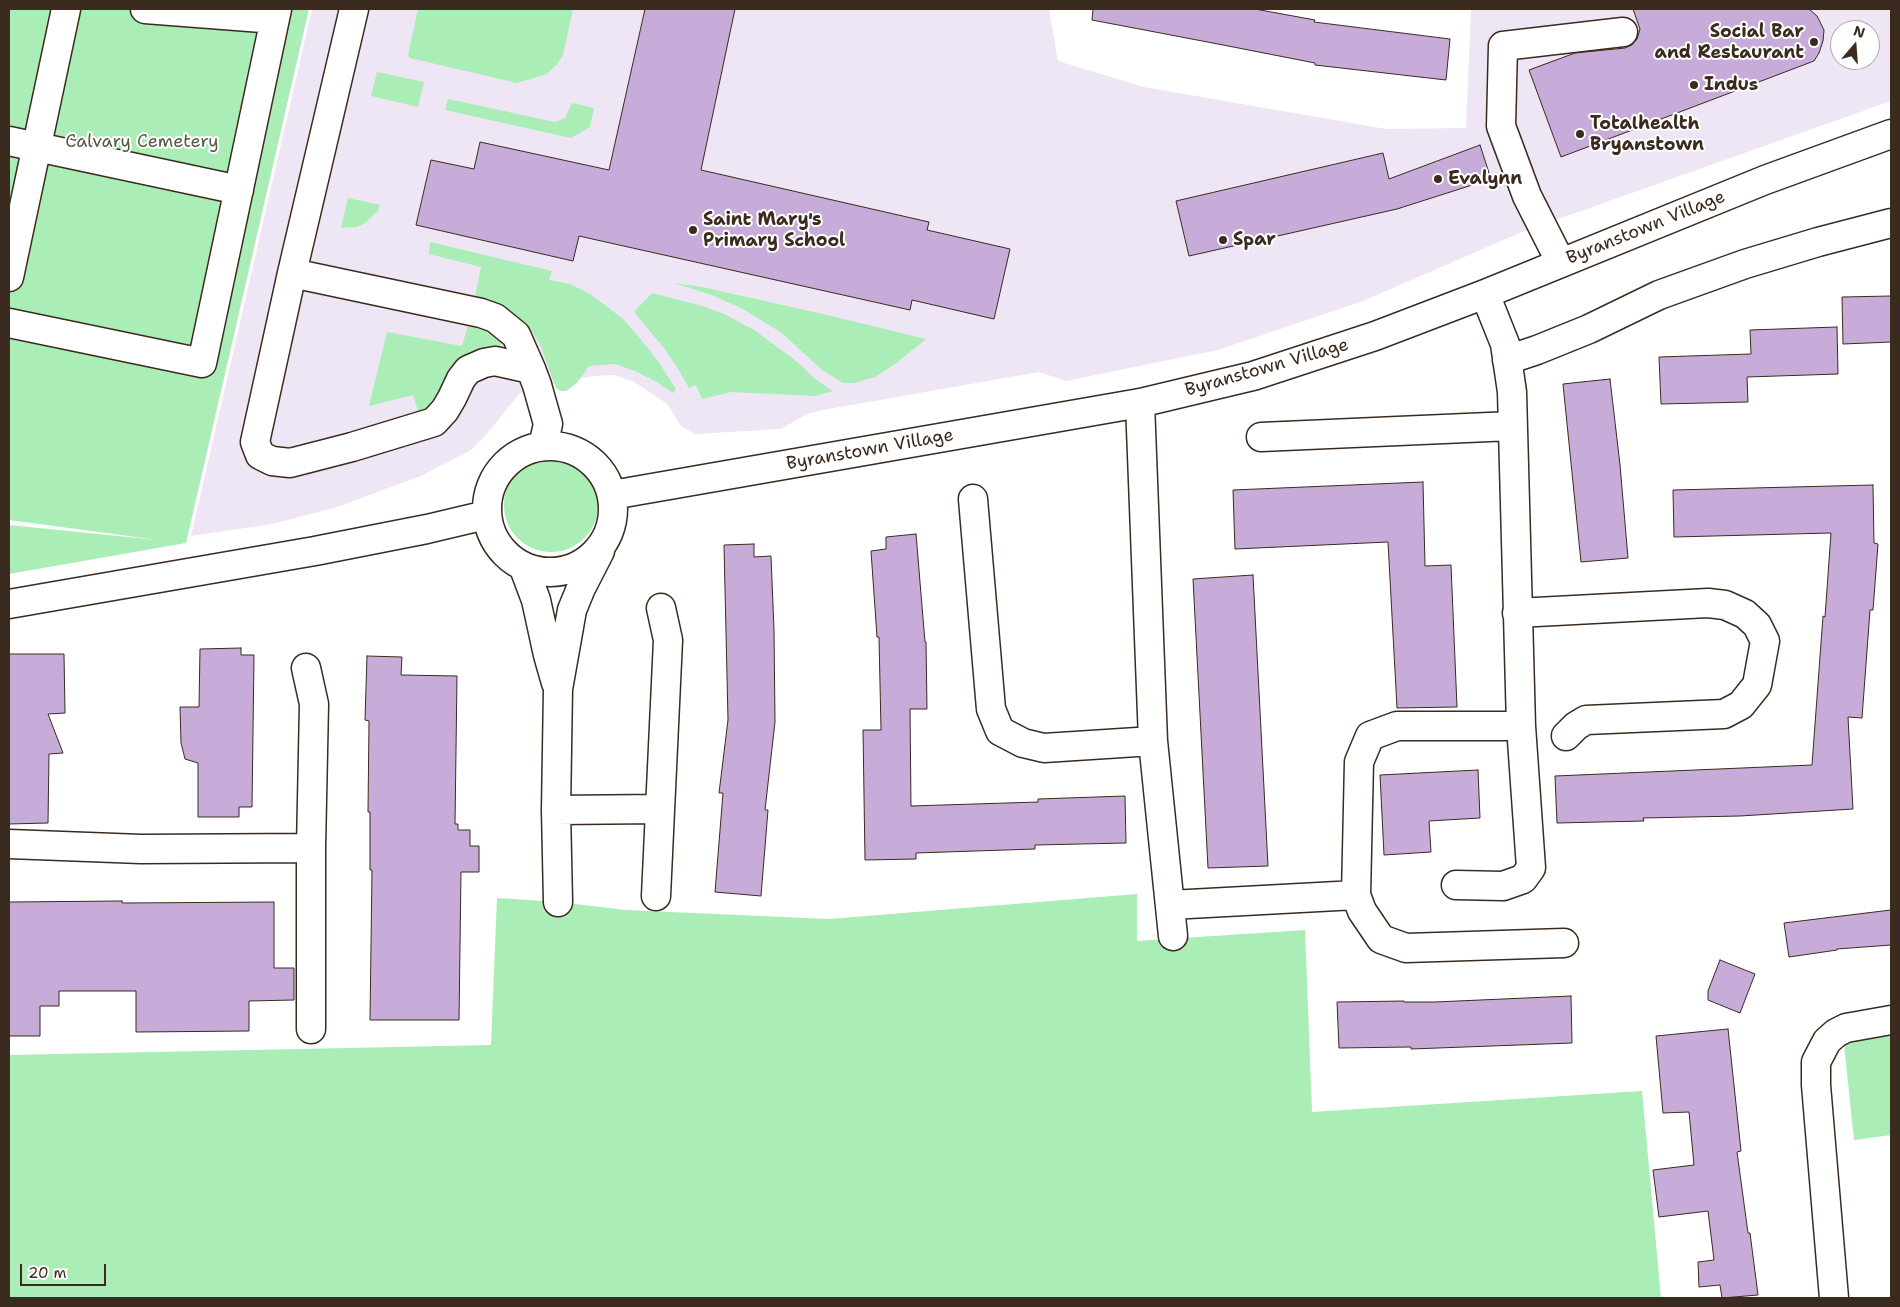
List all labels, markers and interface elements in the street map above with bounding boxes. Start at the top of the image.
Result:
north arrow [1830,20,1880,70]
place label: Social Bar and Restaurant [1655,21,1804,64]
text: N [1851,21,1867,42]
marker: Social Bar and Restaurant [1808,36,1820,48]
place label: Indus [1704,74,1758,96]
marker: Indus [1688,79,1700,91]
place label: Totalhealth Bryanstown [1590,113,1704,156]
marker: Totalhealth Bryanstown [1574,128,1586,140]
park label: Calvary Cemetery [65,131,219,153]
place label: Evalynn [1448,168,1522,190]
marker: Evalynn [1432,173,1444,185]
street label: Byranstown Village [1563,186,1729,270]
place label: Saint Mary's Primary School [703,209,845,252]
marker: Saint Mary's Primary School [687,224,699,236]
place label: Spar [1233,229,1276,251]
marker: Spar [1217,234,1229,246]
street label: Byranstown Village [1183,334,1351,402]
street label: Byranstown Village [785,425,955,475]
scale bar [22,1254,109,1286]
text: 20 m [28,1263,67,1283]

